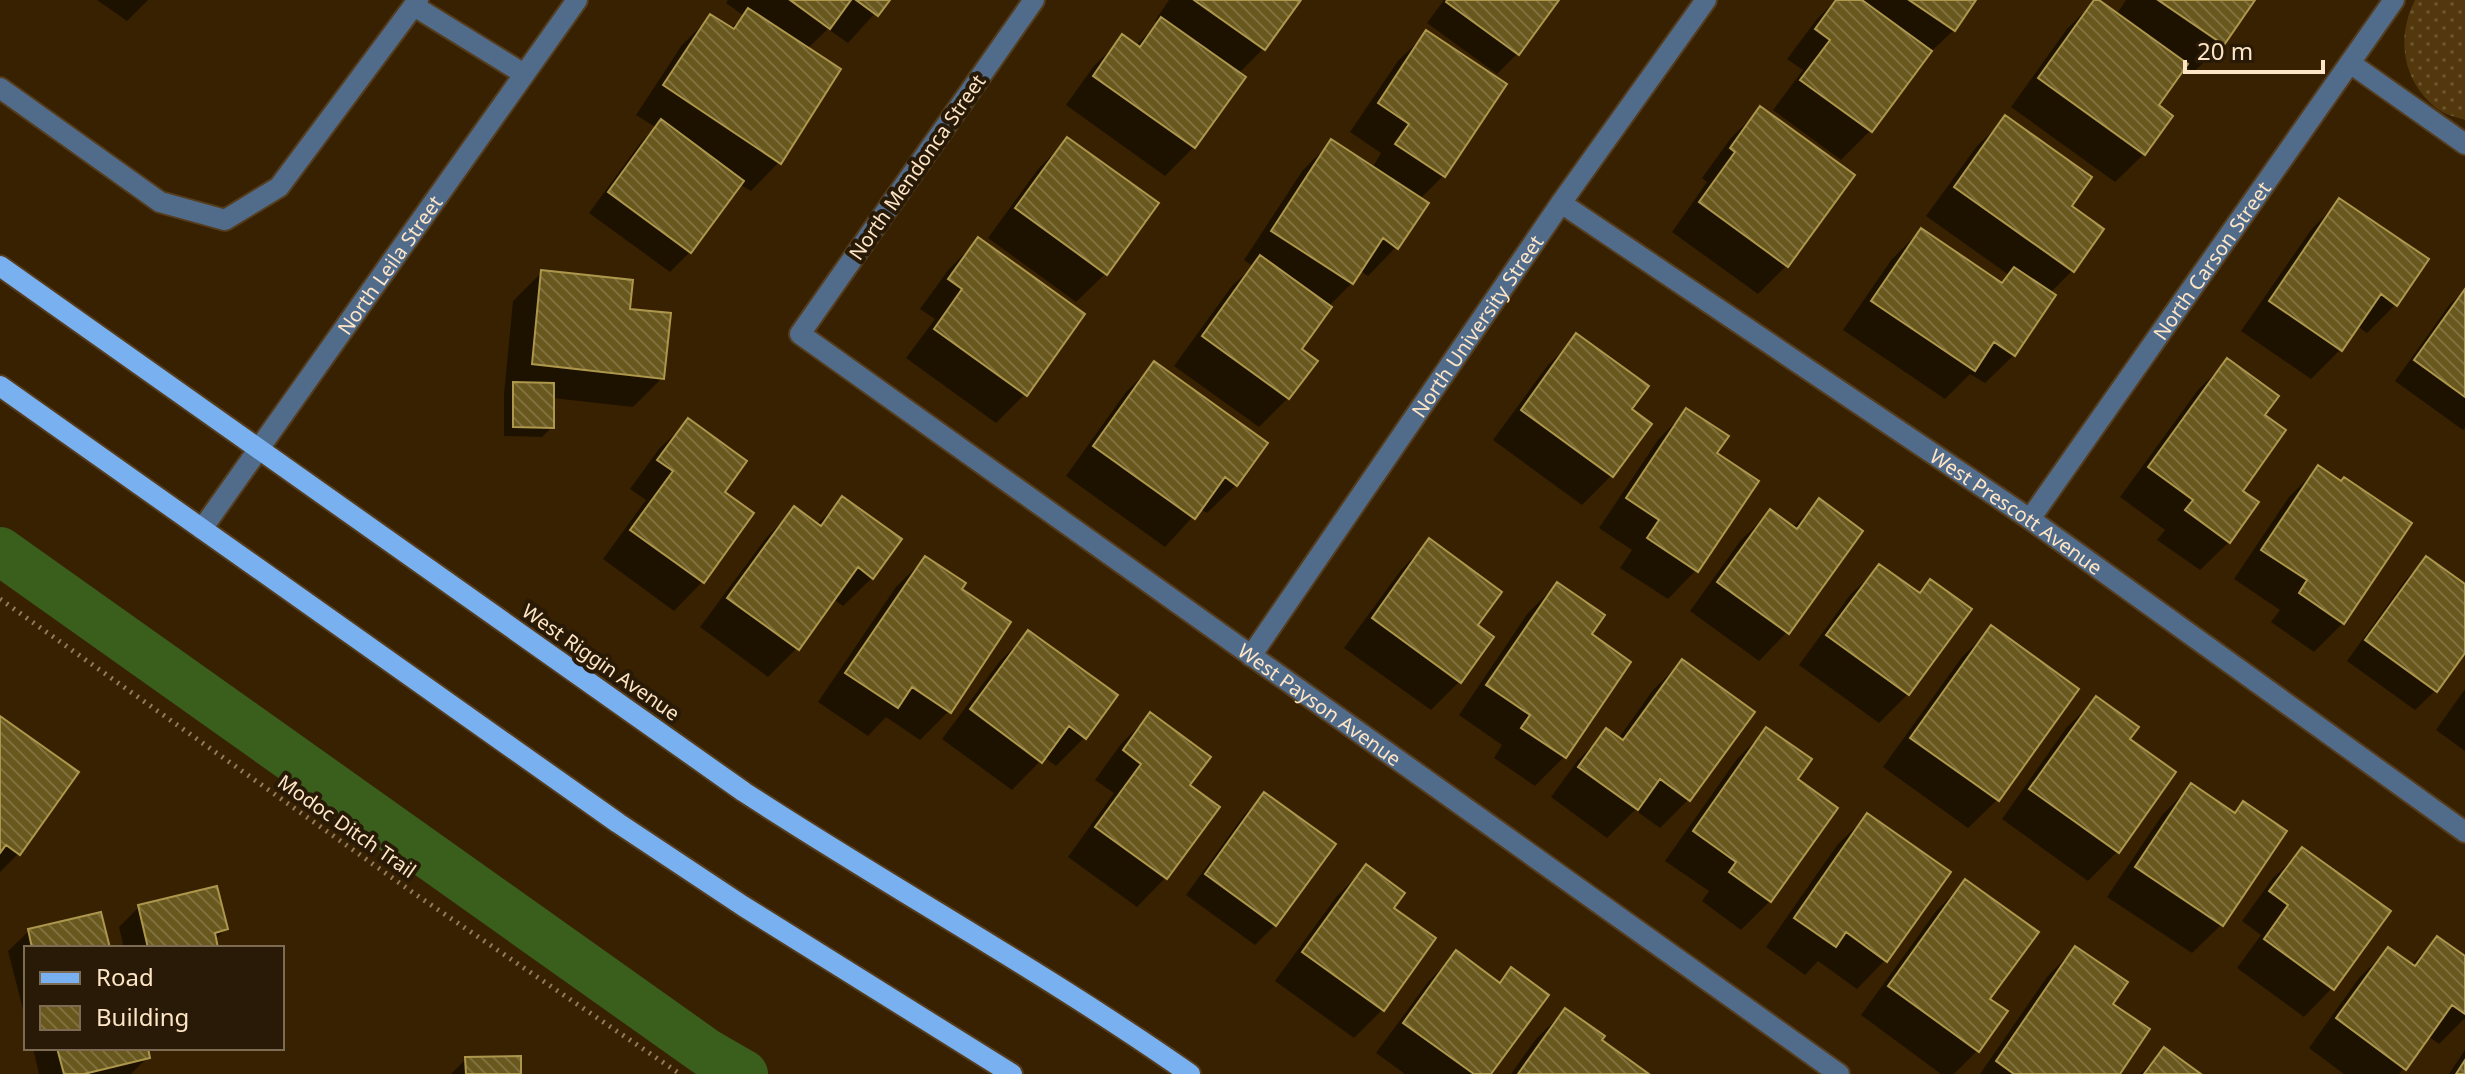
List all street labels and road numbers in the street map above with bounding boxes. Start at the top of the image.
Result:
street label: North Mendonca Street [843,69,991,265]
street label: North Carson Street [2147,176,2276,345]
street label: North Leila Street [331,190,448,340]
street label: North University Street [1405,229,1549,422]
street label: West Prescott Avenue [1925,442,2108,580]
street label: West Riggin Avenue [517,597,685,727]
street label: West Payson Avenue [1233,637,1407,772]
street label: Modoc Ditch Trail [272,768,422,884]

